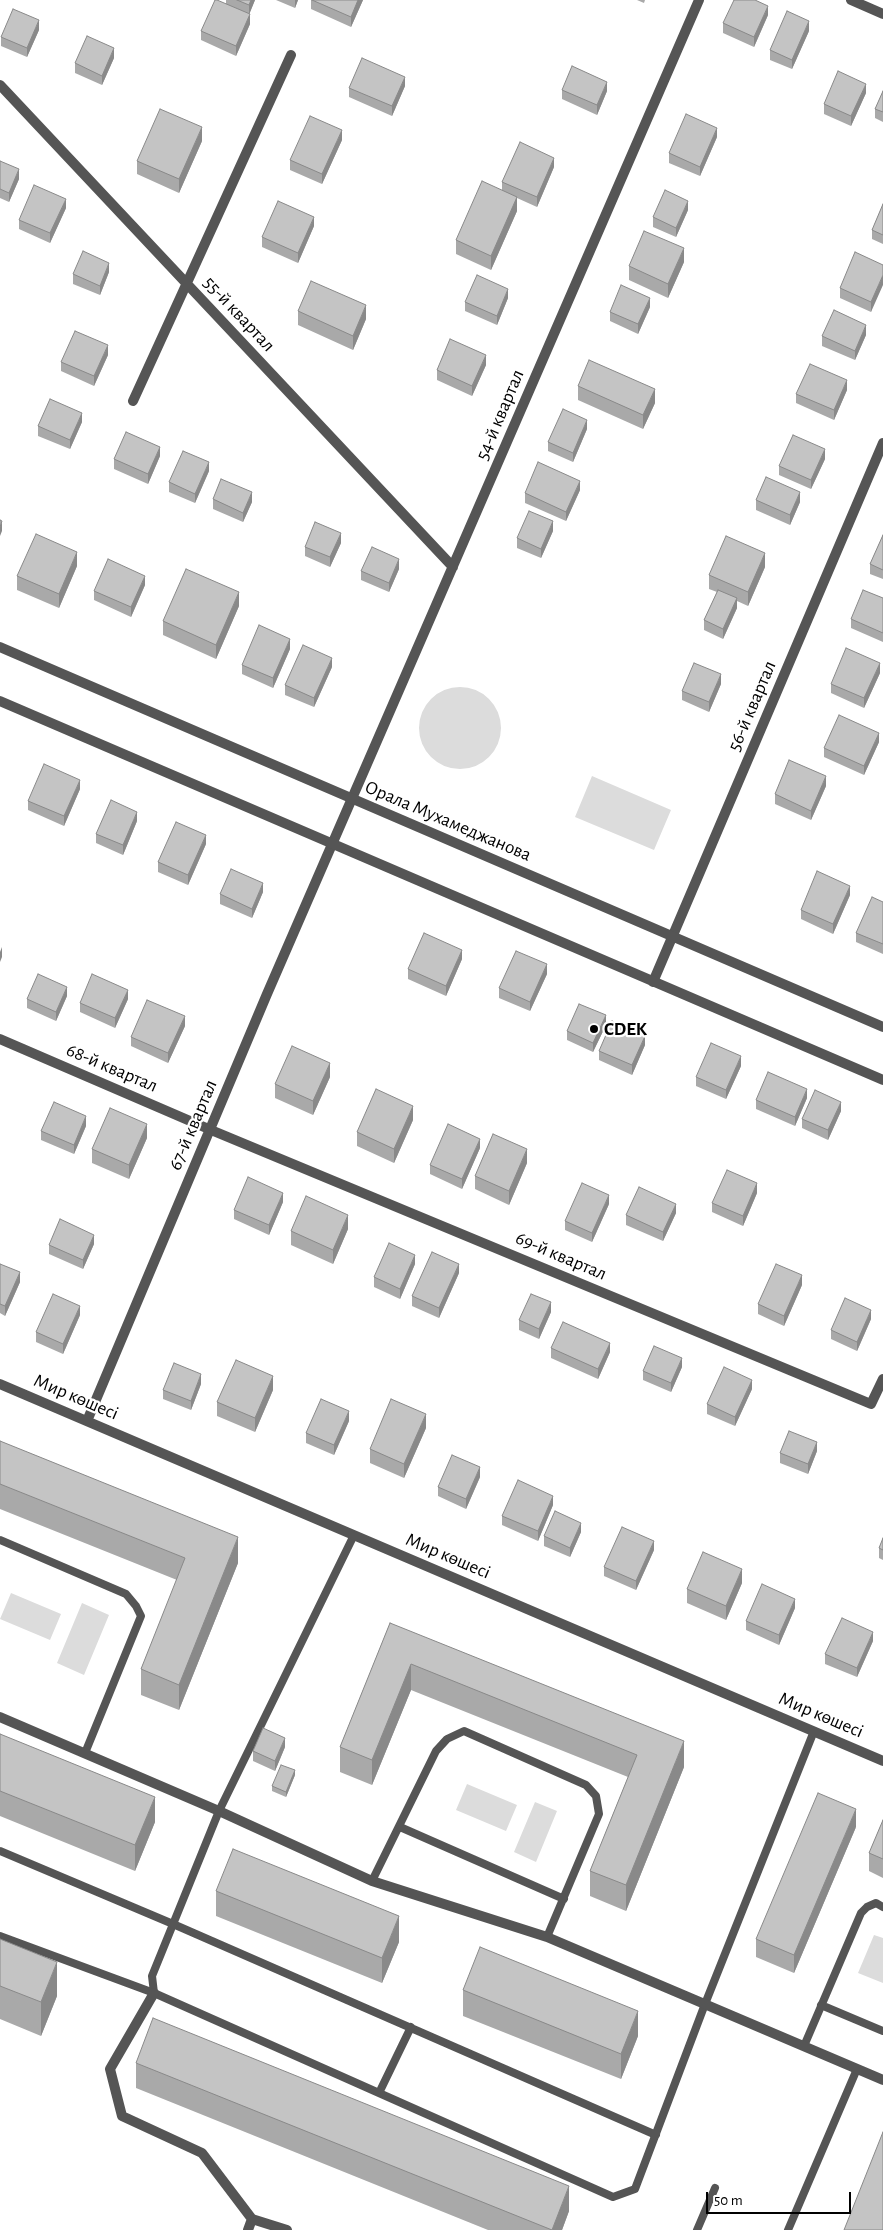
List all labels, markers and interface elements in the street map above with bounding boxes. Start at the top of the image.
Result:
street label: 55-й квартал [198,271,280,357]
street label: 54-й квартал [471,366,529,464]
street label: 56-й квартал [723,657,781,755]
street label: Орала Мухамеджанова [361,776,535,866]
place label: CDEK [604,1018,647,1040]
marker: CDEK [588,1023,600,1035]
street label: 68-й квартал [63,1039,161,1097]
street label: 67-й квартал [164,1076,222,1174]
street label: 69-й квартал [512,1227,610,1285]
street label: Мир көшесі [30,1369,122,1425]
street label: Мир көшесі [402,1528,494,1584]
street label: Мир көшесі [775,1687,867,1743]
scale bar [708,2182,853,2214]
text: 50 m [714,2193,743,2208]

